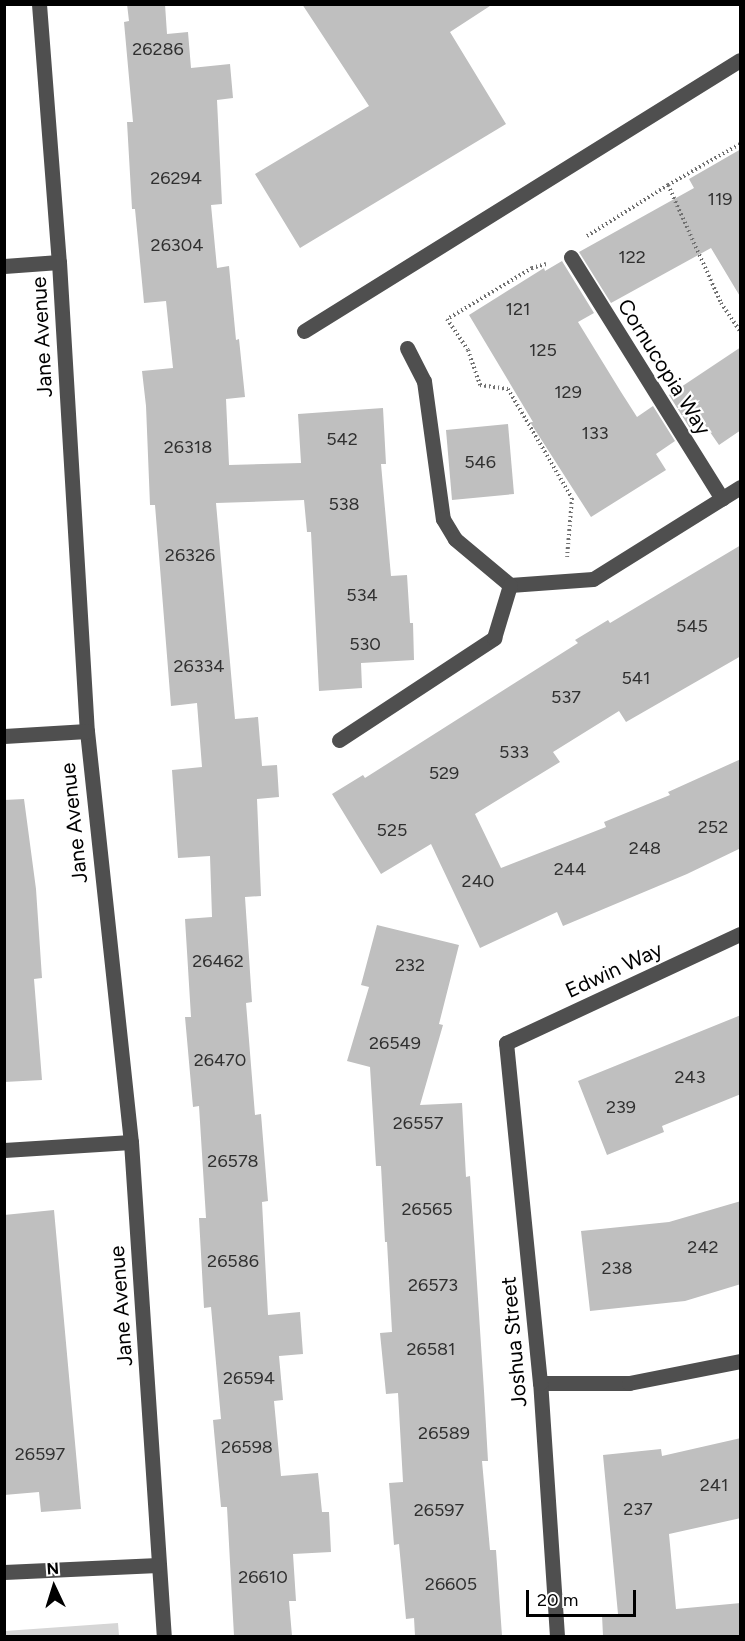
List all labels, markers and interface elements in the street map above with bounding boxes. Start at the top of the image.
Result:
house number: 26286 [132,38,184,60]
house number: 26294 [150,167,202,189]
house number: 119 [707,188,733,210]
house number: 26304 [151,234,203,256]
house number: 122 [618,246,646,268]
street label: Jane Avenue [26,276,58,398]
street label: Cornucopia Way [612,294,716,440]
house number: 121 [506,298,530,320]
house number: 125 [529,339,557,361]
house number: 129 [554,381,582,403]
house number: 133 [581,422,609,444]
house number: 542 [326,428,358,450]
house number: 26318 [164,436,212,458]
house number: 546 [464,451,496,473]
house number: 538 [328,493,360,515]
house number: 26326 [165,544,215,566]
house number: 534 [346,584,378,606]
house number: 545 [676,615,708,637]
house number: 530 [349,633,381,655]
house number: 26334 [173,655,225,677]
house number: 541 [622,667,650,689]
house number: 537 [551,686,581,708]
house number: 533 [499,741,529,763]
street label: Jane Avenue [55,762,93,884]
house number: 529 [429,762,459,784]
house number: 252 [698,816,728,838]
house number: 525 [377,819,407,841]
house number: 248 [629,837,661,859]
house number: 244 [554,858,586,880]
house number: 240 [462,870,494,892]
street label: Edwin Way [562,937,666,1003]
house number: 26462 [192,950,244,972]
house number: 232 [395,954,425,976]
house number: 26549 [369,1032,421,1054]
house number: 26470 [194,1049,246,1071]
house number: 243 [674,1066,706,1088]
house number: 239 [606,1096,636,1118]
house number: 26557 [393,1112,443,1134]
house number: 26578 [207,1150,259,1172]
house number: 26565 [401,1198,453,1220]
house number: 242 [687,1236,719,1258]
street label: Jane Avenue [104,1245,138,1367]
house number: 26586 [207,1250,259,1272]
house number: 238 [602,1257,632,1279]
house number: 26573 [408,1274,458,1296]
street label: Joshua Street [496,1276,532,1408]
house number: 26581 [406,1338,456,1360]
house number: 26594 [223,1367,275,1389]
house number: 26589 [418,1422,470,1444]
house number: 26598 [221,1436,273,1458]
house number: 26597 [15,1443,65,1465]
house number: 241 [700,1474,728,1496]
house number: 237 [623,1498,653,1520]
house number: 26597 [414,1499,464,1521]
north arrow [24,1557,84,1617]
text: N [46,1559,60,1578]
house number: 26610 [238,1566,288,1588]
house number: 26605 [425,1573,477,1595]
scale bar [529,1578,638,1616]
text: 20 m [537,1589,578,1611]

